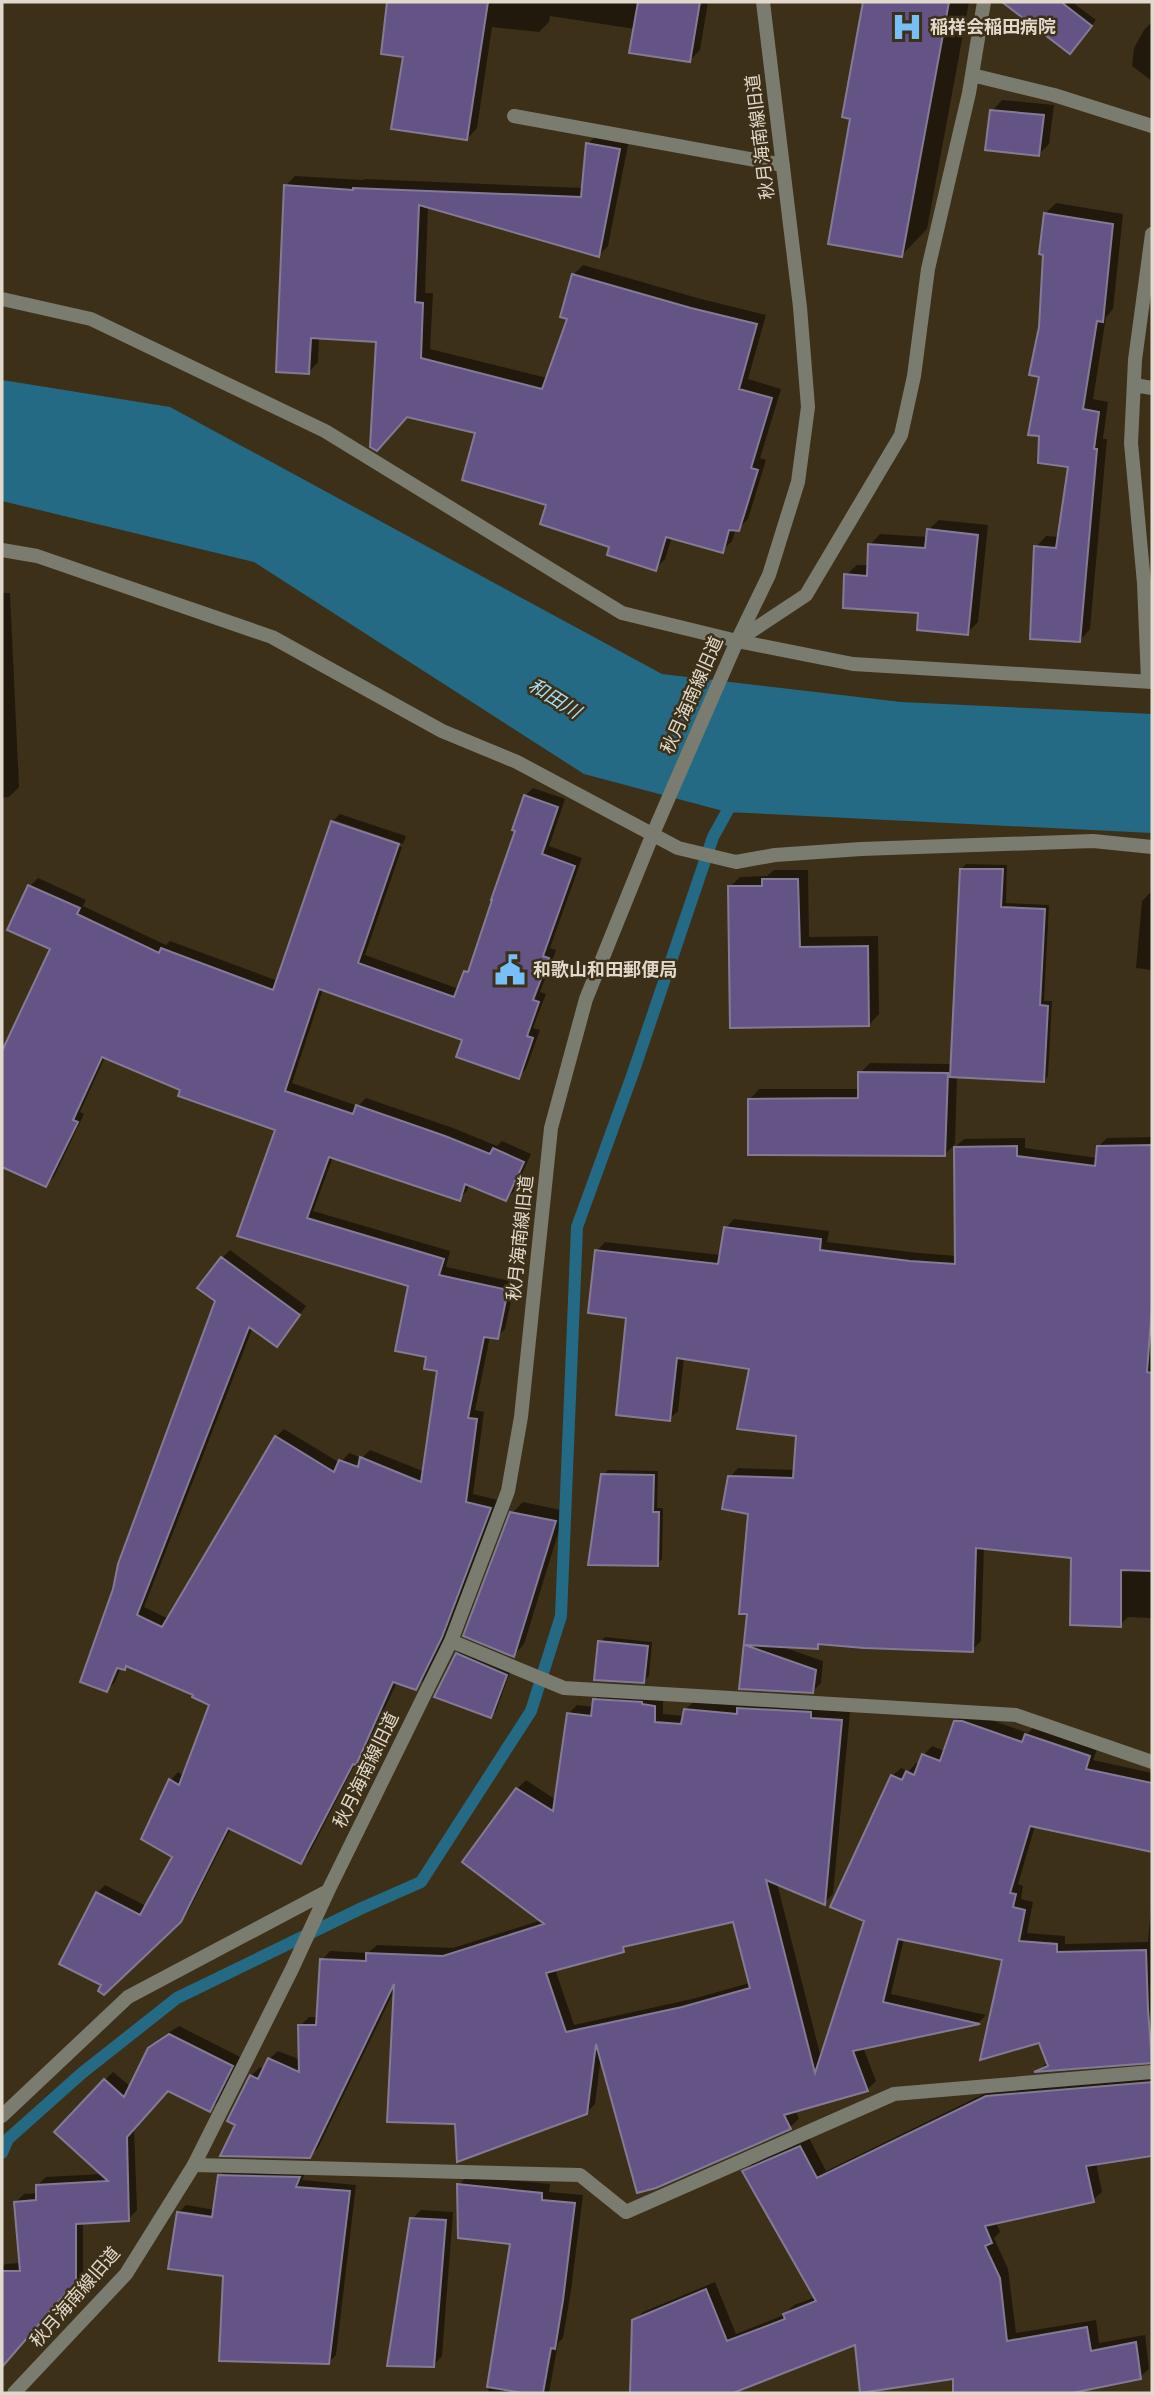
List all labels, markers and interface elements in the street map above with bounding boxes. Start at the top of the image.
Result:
hospital icon: 稲祥会稲田病院 [890,10,924,44]
place label: 稲祥会稲田病院 [930,14,1056,38]
street label: 秋月海南線旧道 [739,73,779,201]
street label: 秋月海南線旧道 [654,632,728,757]
water label: 和田川 [524,672,588,725]
public building icon: 和歌山和田郵便局 [493,953,527,987]
place label: 和歌山和田郵便局 [533,957,677,981]
street label: 秋月海南線旧道 [500,1174,538,1302]
street label: 秋月海南線旧道 [327,1708,404,1831]
street label: 秋月海南線旧道 [24,2241,125,2352]

